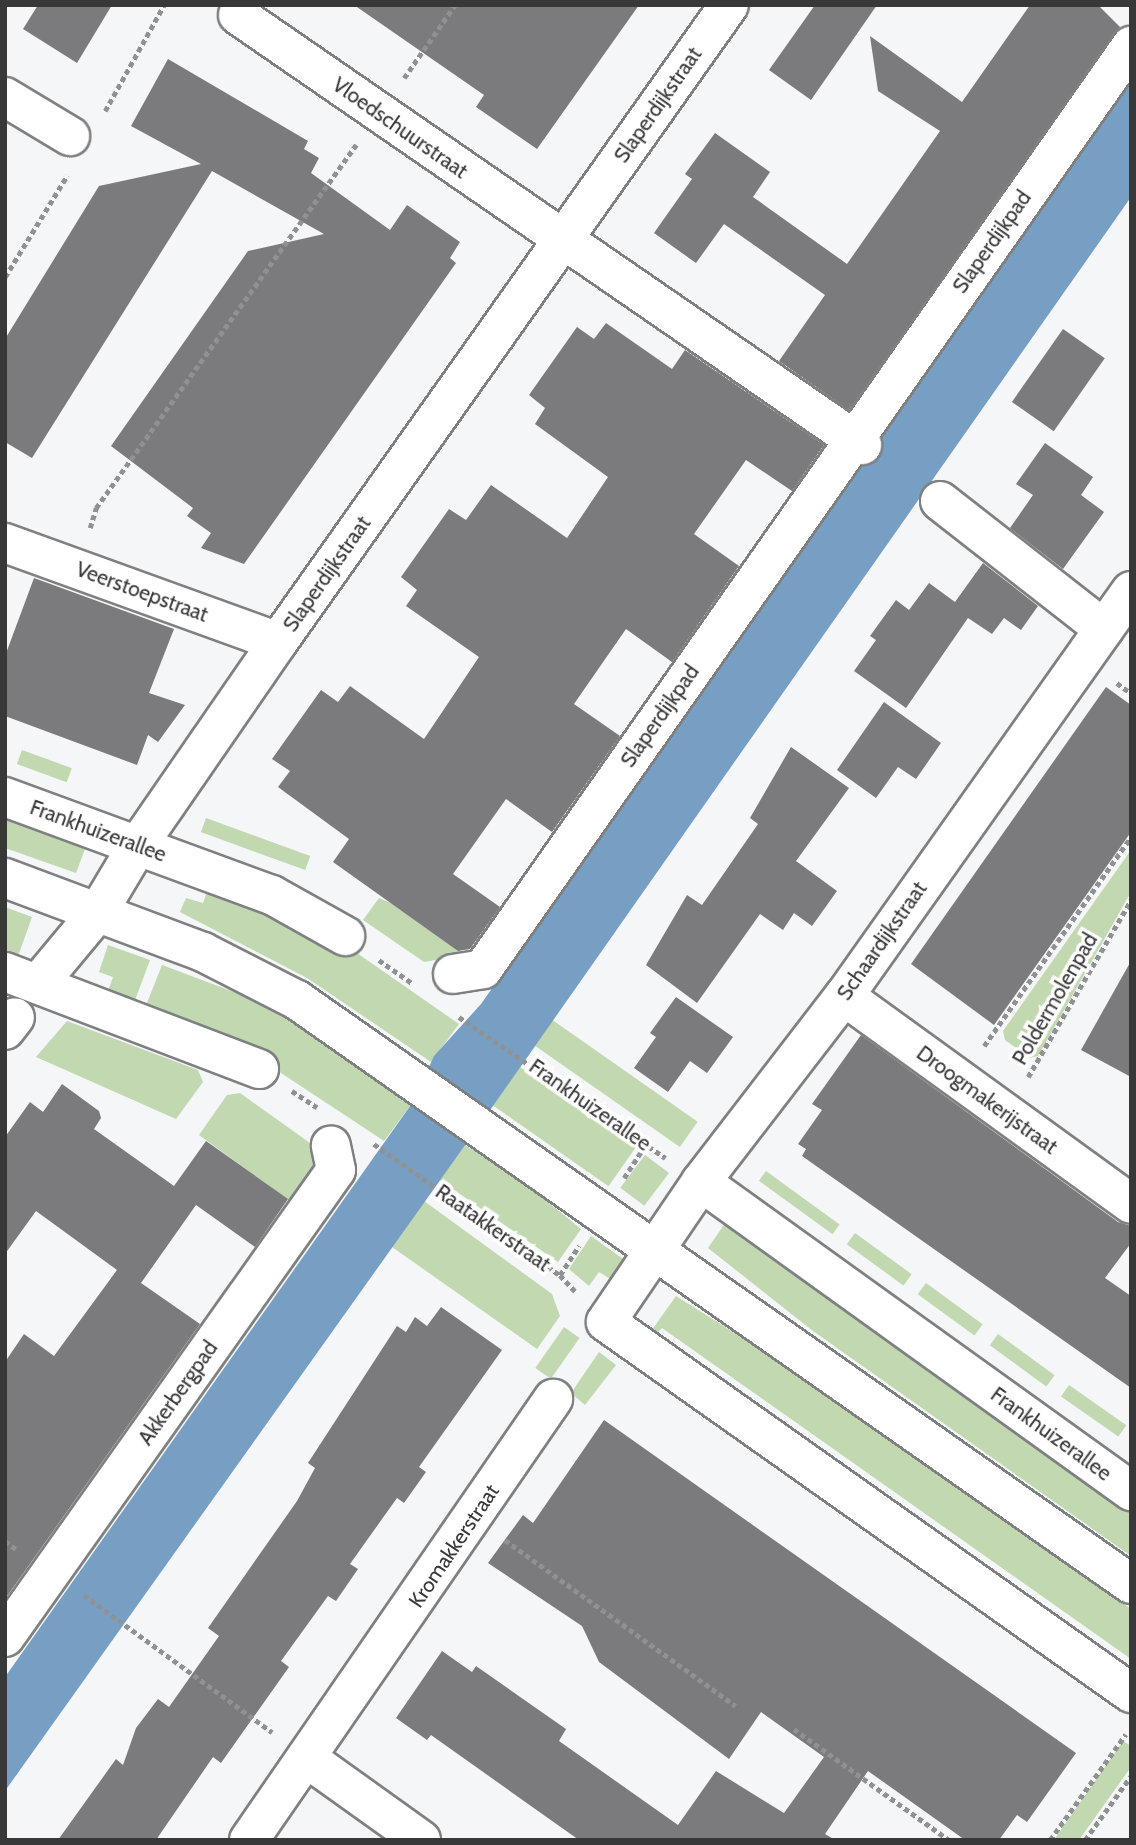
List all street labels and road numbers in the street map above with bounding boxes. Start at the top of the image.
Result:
street label: Slaperdijkstraat [609,42,707,168]
street label: Vloedschuurstraat [328,72,472,184]
street label: Slaperdijkpad [947,186,1037,298]
street label: Slaperdijkstraat [278,511,376,637]
street label: Veerstoepstraat [73,556,211,628]
street label: Slaperdijkpad [615,660,705,772]
street label: Frankhuizerallee [27,795,169,867]
street label: Schaardijkstraat [832,877,932,1005]
street label: Poldermolenpad [1007,929,1103,1069]
street label: Droogmakerijstraat [912,1040,1062,1160]
street label: Frankhuizerallee [524,1054,656,1156]
street label: Raatakkerstraat [431,1179,555,1277]
street label: Akkerbergpad [133,1336,223,1450]
street label: Frankhuizerallee [986,1382,1116,1486]
street label: Kromakkerstraat [403,1480,505,1612]

